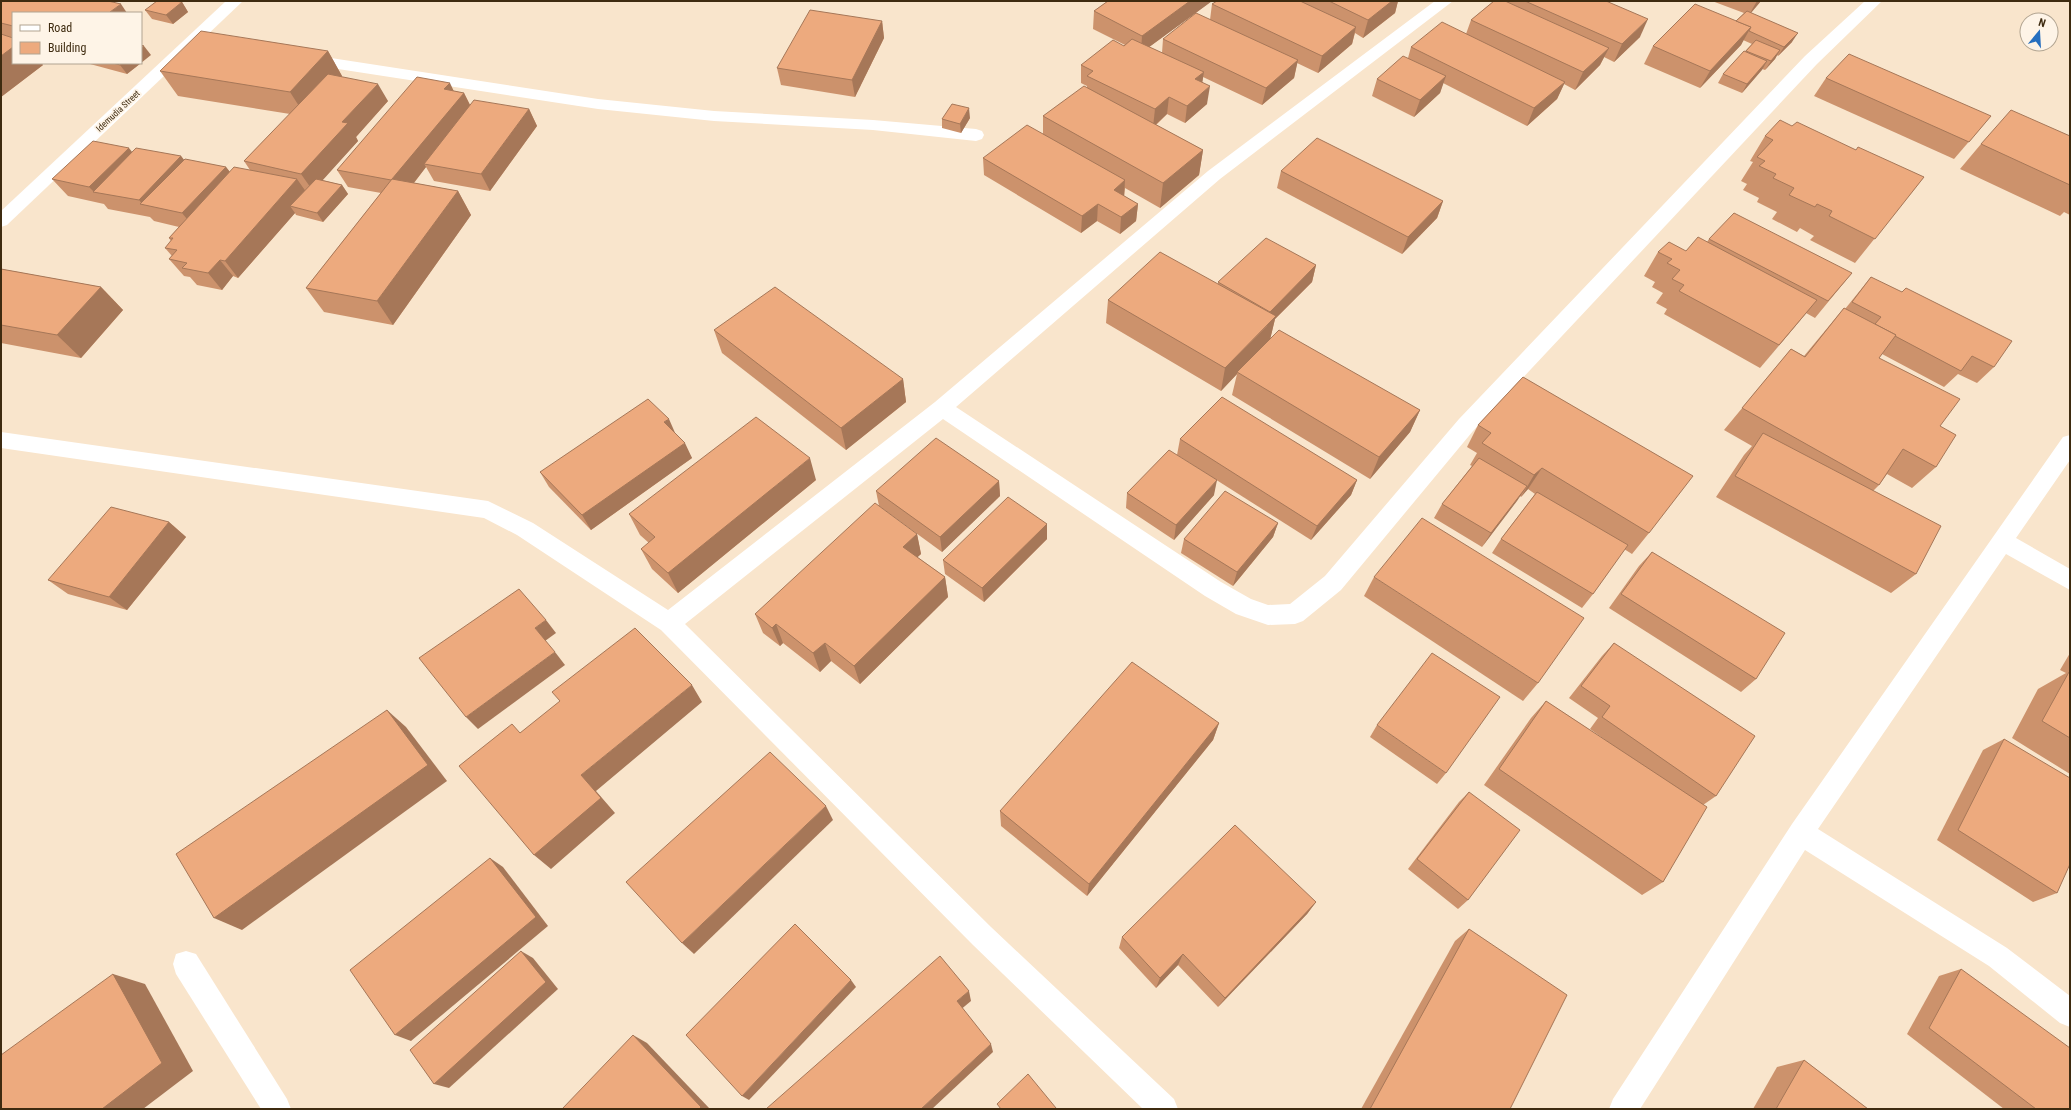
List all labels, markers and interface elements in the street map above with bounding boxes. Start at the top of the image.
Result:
legend [12,12,142,64]
north arrow [2019,12,2059,52]
text: N [2037,16,2047,30]
text: Road [48,21,72,35]
text: Building [48,41,86,55]
street label: Idemudia Street [94,88,142,134]

